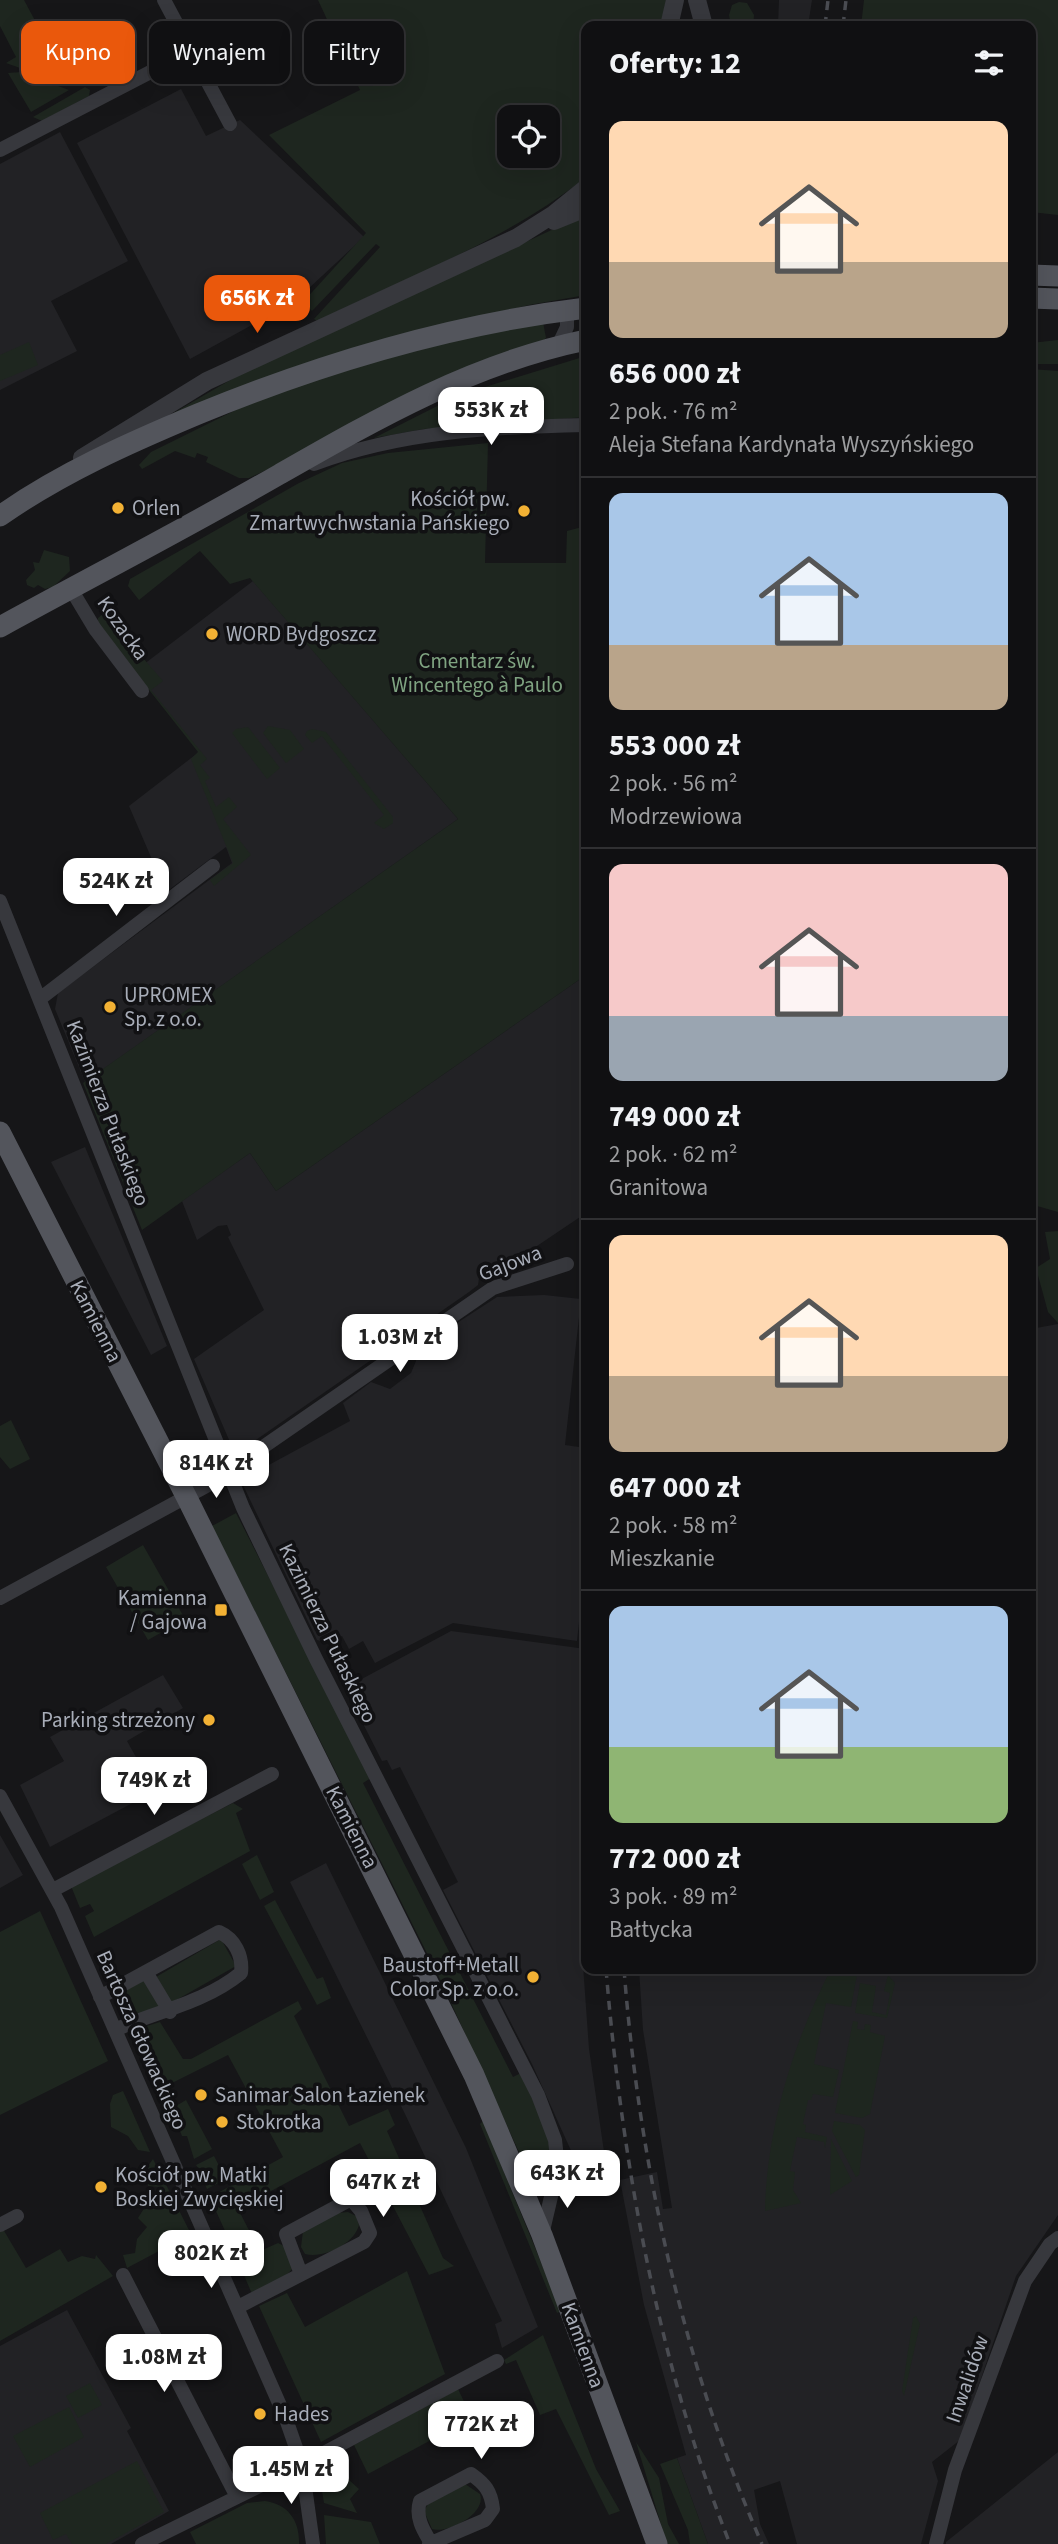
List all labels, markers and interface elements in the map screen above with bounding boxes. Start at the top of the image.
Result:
chip: Kupno [21,21,135,84]
chip: Wynajem [149,21,290,84]
chip: Filtry [304,21,404,84]
text: Oferty: 12 [609,42,741,85]
icon: filters [970,44,1008,82]
map controls [497,105,560,168]
button: locate [497,105,560,168]
icon: home [746,166,872,292]
pin: 656K zł [192,276,322,335]
text: 656K zł [220,281,294,314]
text: 656 000 zł [609,352,741,395]
pin: 553K zł [426,388,556,447]
text: 553K zł [454,393,528,426]
text: 2 pok. · 76 m² [609,395,738,428]
text: Aleja Stefana Kardynała Wyszyńskiego [609,428,974,461]
place label: Kościół pw. Zmartwychwstania Pańskiego [249,484,510,538]
place label: Orlen [132,493,181,523]
marker: Orlen [110,500,126,516]
marker: Kościół pw. Zmartwychwstania Pańskiego [516,503,532,519]
icon: home [746,538,872,664]
street label: Kozacka [90,590,156,666]
place label: WORD Bydgoszcz [226,619,377,649]
marker: WORD Bydgoszcz [204,626,220,642]
park label: Cmentarz św. Wincentego à Paulo [391,646,563,700]
text: 553 000 zł [609,724,741,767]
text: 2 pok. · 56 m² [609,767,738,800]
text: Modrzewiowa [609,800,742,833]
pin: 524K zł [51,858,181,918]
text: 524K zł [79,864,153,897]
icon: home [746,909,872,1035]
place label: UPROMEX Sp. z o.o. [124,980,213,1034]
marker: UPROMEX Sp. z o.o. [102,999,118,1015]
street label: Kazimierza Pułaskiego [59,1016,157,1210]
text: 749 000 zł [609,1095,741,1138]
text: 2 pok. · 62 m² [609,1138,738,1171]
text: Granitowa [609,1171,708,1204]
street label: Gajowa [474,1237,546,1289]
street label: Kamienna [62,1274,130,1368]
icon: home [746,1280,872,1406]
pin: 1.03M zł [328,1314,472,1374]
text: 1.03M zł [358,1320,442,1353]
pin: 814K zł [151,1440,281,1500]
text: 814K zł [179,1446,253,1479]
text: 647 000 zł [609,1466,741,1509]
text: 2 pok. · 58 m² [609,1509,738,1542]
street label: Kazimierza Pułaskiego [271,1538,385,1728]
text: Mieszkanie [609,1542,715,1575]
place label: Kamienna / Gajowa [118,1583,207,1637]
marker: Kamienna / Gajowa [213,1602,229,1618]
icon: home [746,1651,872,1777]
place label: Parking strzeżony [41,1705,195,1735]
marker: Parking strzeżony [201,1712,217,1728]
pin: 749K zł [89,1758,219,1817]
text: 749K zł [117,1763,191,1796]
street label: Kamienna [318,1780,386,1874]
text: 772 000 zł [609,1837,741,1880]
text: 3 pok. · 89 m² [609,1880,738,1913]
text: Bałtycka [609,1913,693,1946]
street label: Bartosza Głowackiego [89,1946,195,2134]
place label: Baustoff+Metall Color Sp. z o.o. [382,1950,519,2004]
marker: Baustoff+Metall Color Sp. z o.o. [525,1969,541,1985]
place label: Sanimar Salon Łazienek [215,2080,426,2110]
marker: Sanimar Salon Łazienek [193,2087,209,2103]
place label: Stokrotka [236,2107,321,2137]
marker: Stokrotka [214,2114,230,2130]
pin: 643K zł [502,2150,632,2210]
text: 643K zł [530,2156,604,2189]
place label: Kościół pw. Matki Boskiej Zwycięskiej [115,2160,284,2214]
pin: 647K zł [318,2160,448,2219]
text: 647K zł [346,2165,420,2198]
marker: Kościół pw. Matki Boskiej Zwycięskiej [93,2179,109,2195]
pin: 802K zł [146,2230,276,2290]
text: 802K zł [174,2236,248,2269]
street label: Kamienna [554,2298,612,2392]
street label: Inwalidów [938,2331,996,2427]
pin: 1.08M zł [92,2334,236,2394]
text: 1.08M zł [122,2340,206,2373]
place label: Hades [274,2399,329,2429]
pin: 772K zł [416,2402,546,2461]
marker: Hades [252,2406,268,2422]
text: 772K zł [444,2407,518,2440]
pin: 1.45M zł [219,2446,363,2506]
text: 1.45M zł [249,2452,333,2485]

